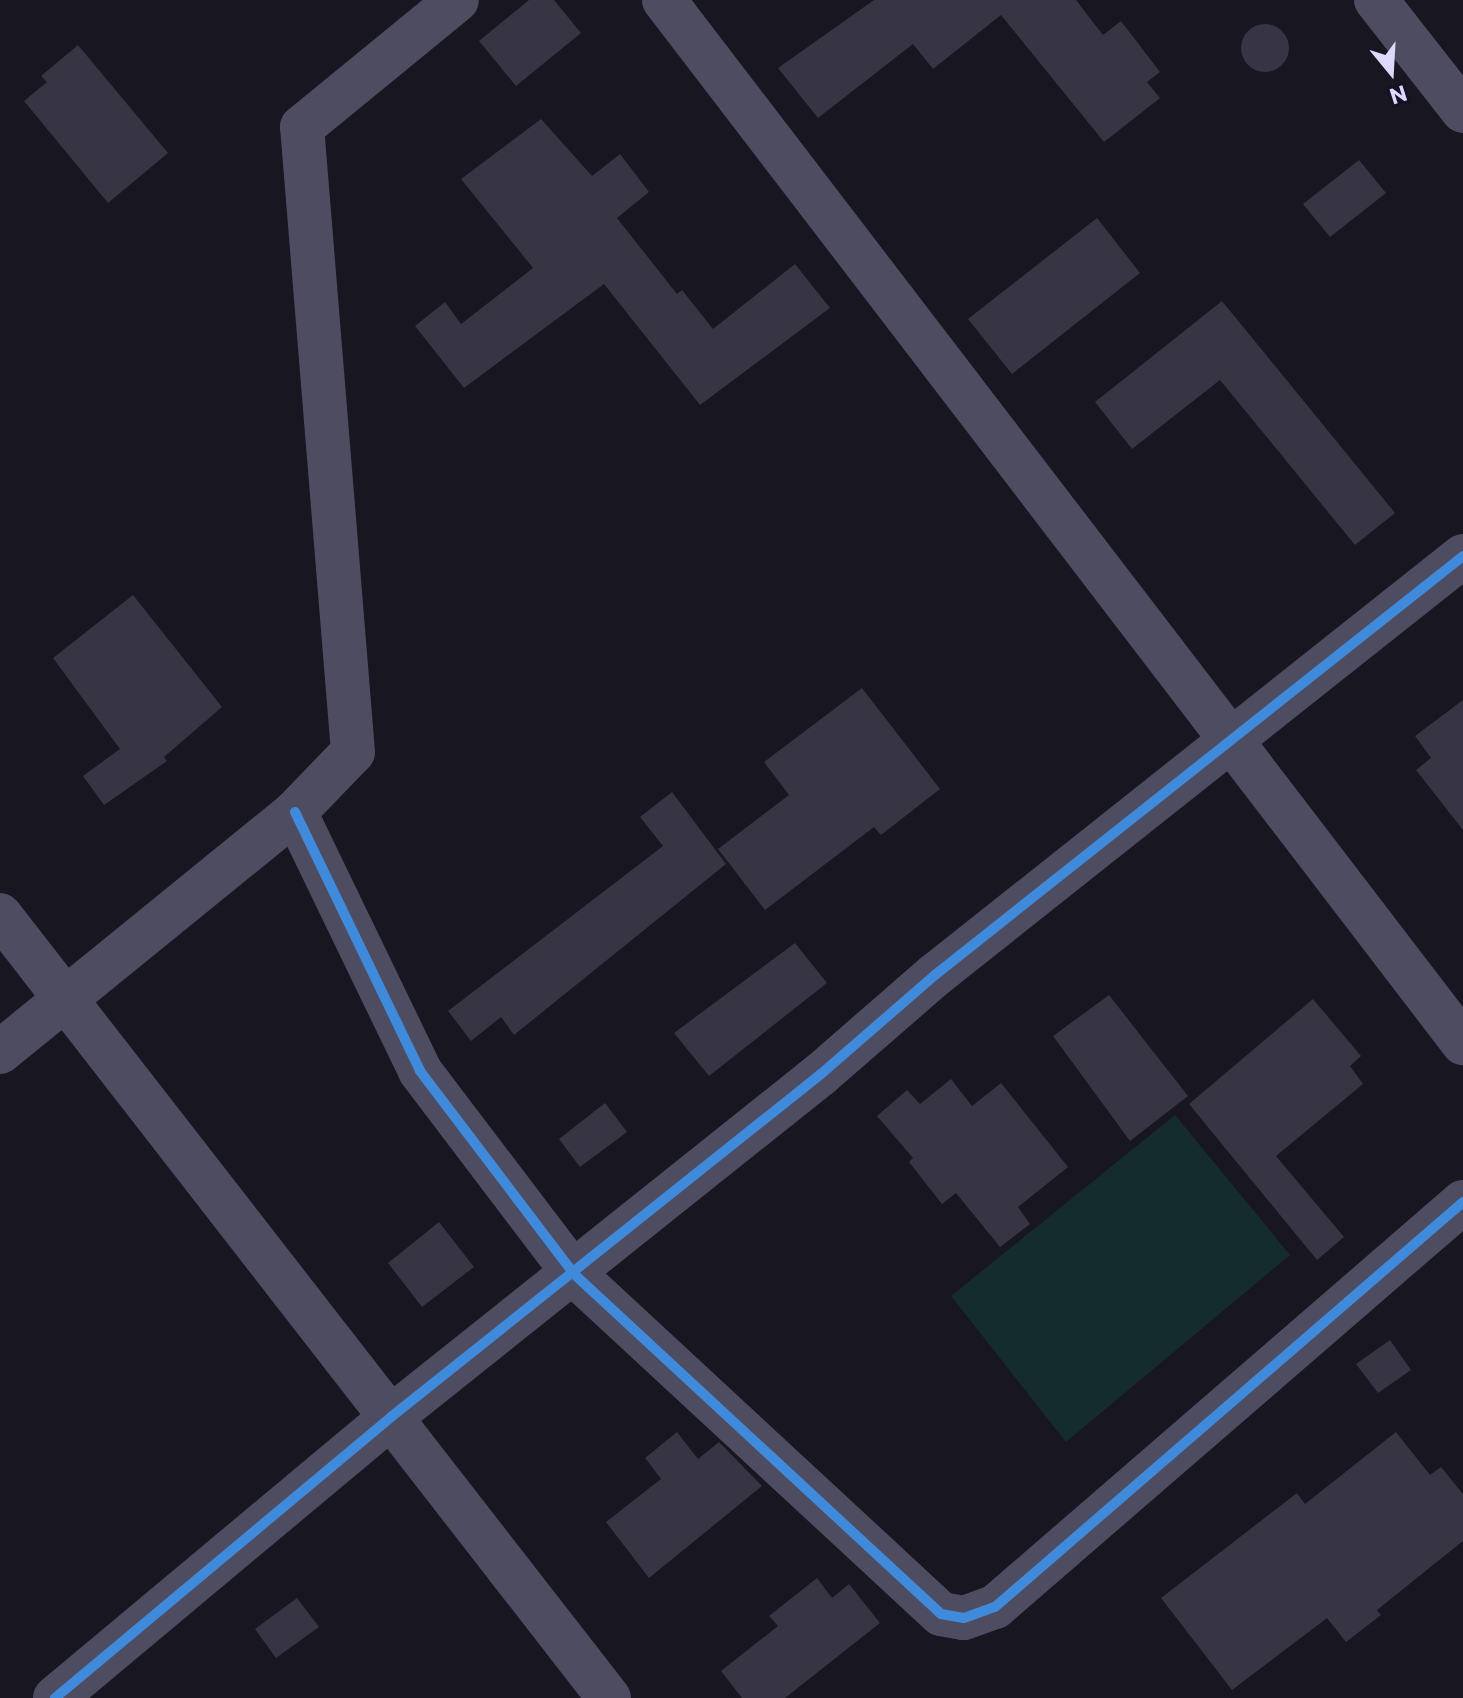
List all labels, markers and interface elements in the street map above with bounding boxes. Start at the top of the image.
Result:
north arrow [1351,32,1431,112]
text: N [1387,80,1411,111]

